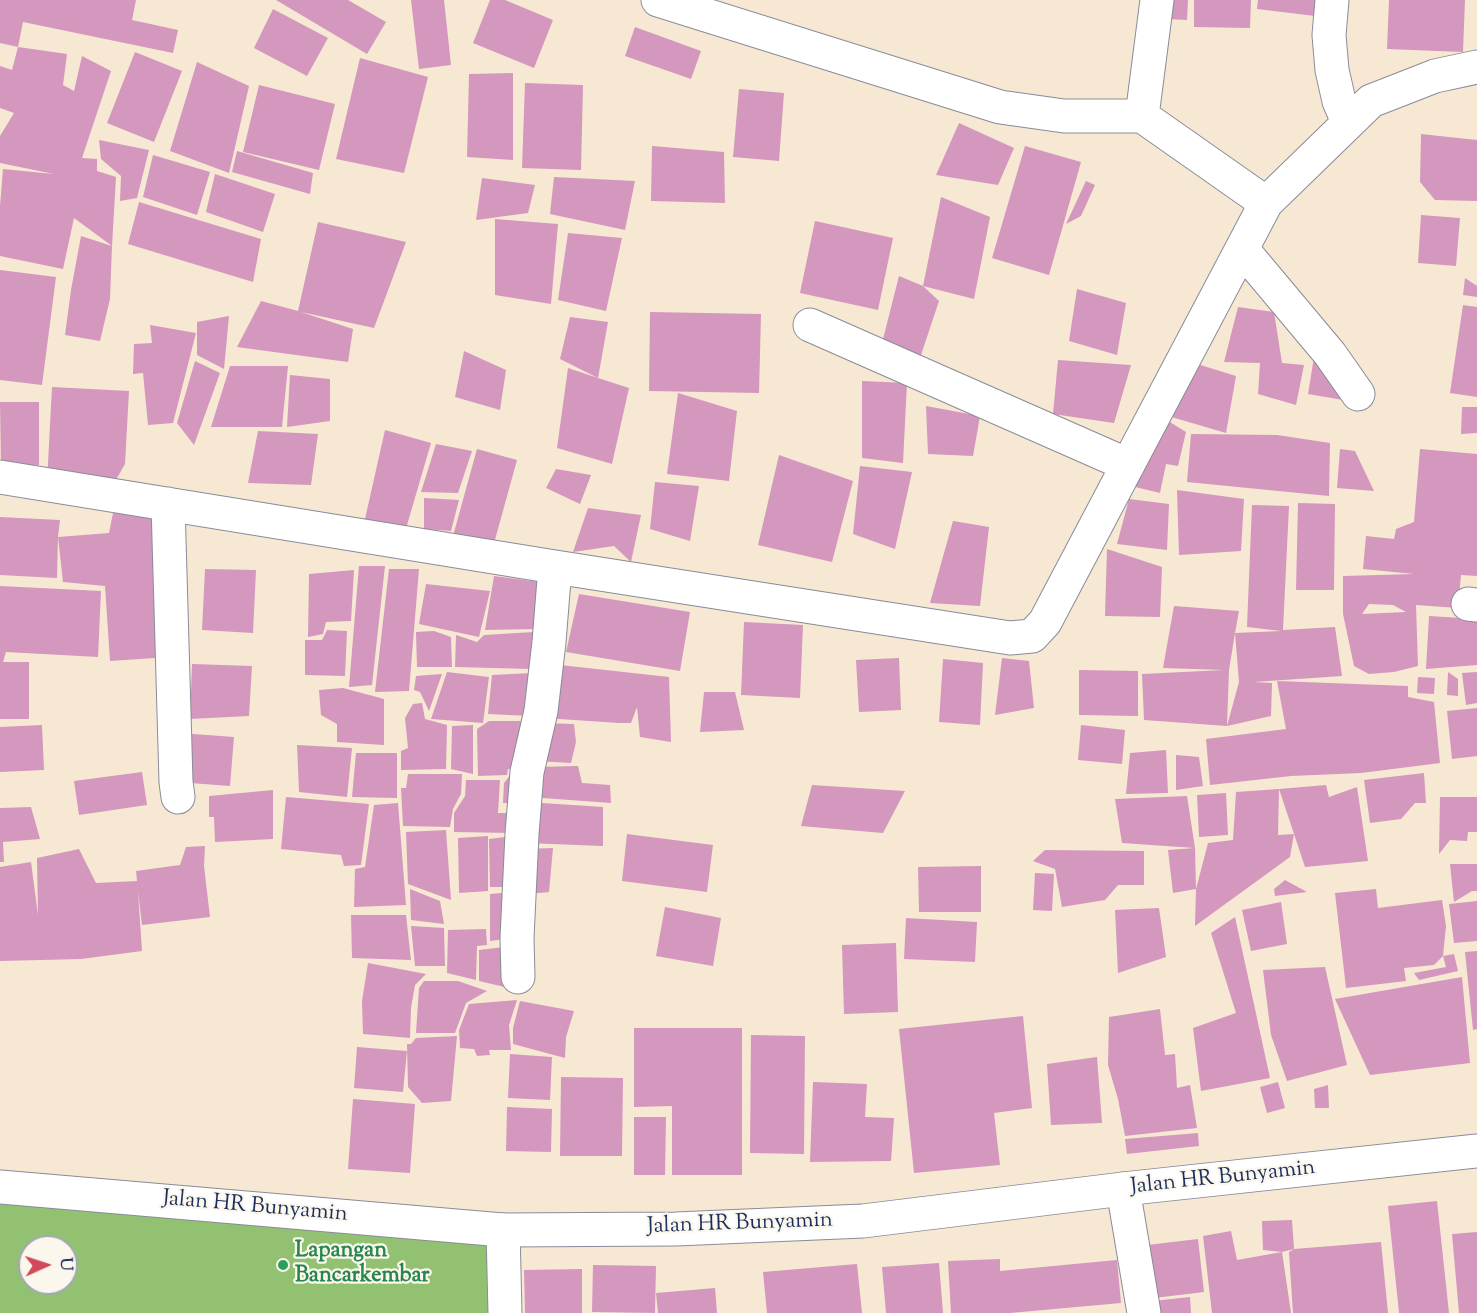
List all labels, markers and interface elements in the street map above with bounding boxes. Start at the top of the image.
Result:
street label: Jalan HR Bunyamin [1129,1156,1317,1202]
street label: Jalan HR Bunyamin [161,1187,349,1229]
street label: Jalan HR Bunyamin [647,1209,833,1241]
north arrow [18,1235,78,1295]
place label: Lapangan Bancarkembar [295,1239,430,1290]
text: U [53,1257,76,1271]
marker: Lapangan Bancarkembar [276,1258,290,1272]

